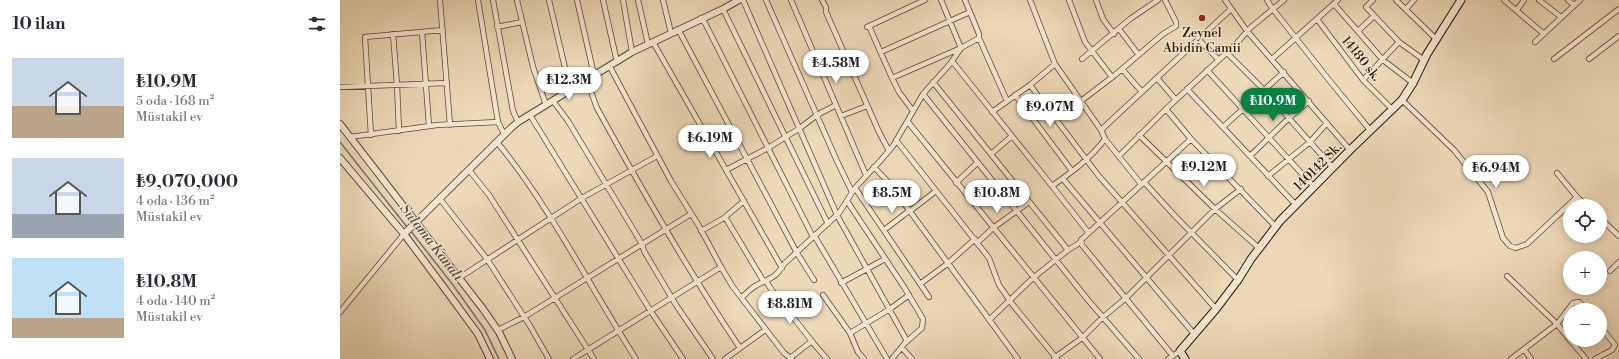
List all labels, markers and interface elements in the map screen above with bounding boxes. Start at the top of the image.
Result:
text: 10 ilan [12,13,65,35]
icon: filters [306,13,328,35]
marker: Zeynel Abidin Camii [1197,13,1207,23]
place label: Zeynel Abidin Camii [1162,25,1241,56]
street label: 14180 sk. [1338,33,1384,84]
pin: ₺4.58M [803,50,869,84]
text: ₺4.58M [812,55,860,71]
pin: ₺12.3M [536,67,602,101]
text: ₺10.9M [136,71,197,93]
text: ₺12.3M [546,72,592,88]
icon: home [44,74,92,122]
pin: ₺10.9M [1240,88,1306,122]
text: 5 oda · 168 m² [136,93,214,109]
text: ₺10.9M [1250,93,1296,109]
pin: ₺9.07M [1017,94,1083,128]
text: ₺9.07M [1026,99,1074,115]
text: Müstakil ev [136,109,203,125]
pin: ₺6.19M [677,125,743,159]
text: ₺6.19M [687,130,733,146]
street label: 140142 Sk. [1290,139,1345,194]
pin: ₺9.12M [1171,154,1237,188]
pin: ₺6.94M [1463,155,1529,189]
text: ₺9.12M [1181,159,1227,175]
text: ₺6.94M [1472,160,1520,176]
text: ₺9,070,000 [136,171,238,193]
icon: home [44,174,92,222]
pin: ₺8.5M [864,180,920,214]
pin: ₺10.8M [964,180,1030,214]
text: ₺8.5M [872,185,912,201]
text: ₺10.8M [974,185,1020,201]
text: 4 oda · 136 m² [136,193,214,209]
map controls [1563,199,1607,347]
button: locate [1563,199,1607,243]
water label: Sulama Kanalı [396,201,467,285]
text: Müstakil ev [136,209,203,225]
button: + [1563,251,1607,295]
text: ₺10.8M [136,271,197,293]
icon: home [44,274,92,322]
pin: ₺8.81M [757,291,823,325]
text: 4 oda · 140 m² [136,293,215,309]
text: ₺8.81M [767,296,813,312]
button: − [1563,303,1607,347]
text: Müstakil ev [136,309,203,325]

